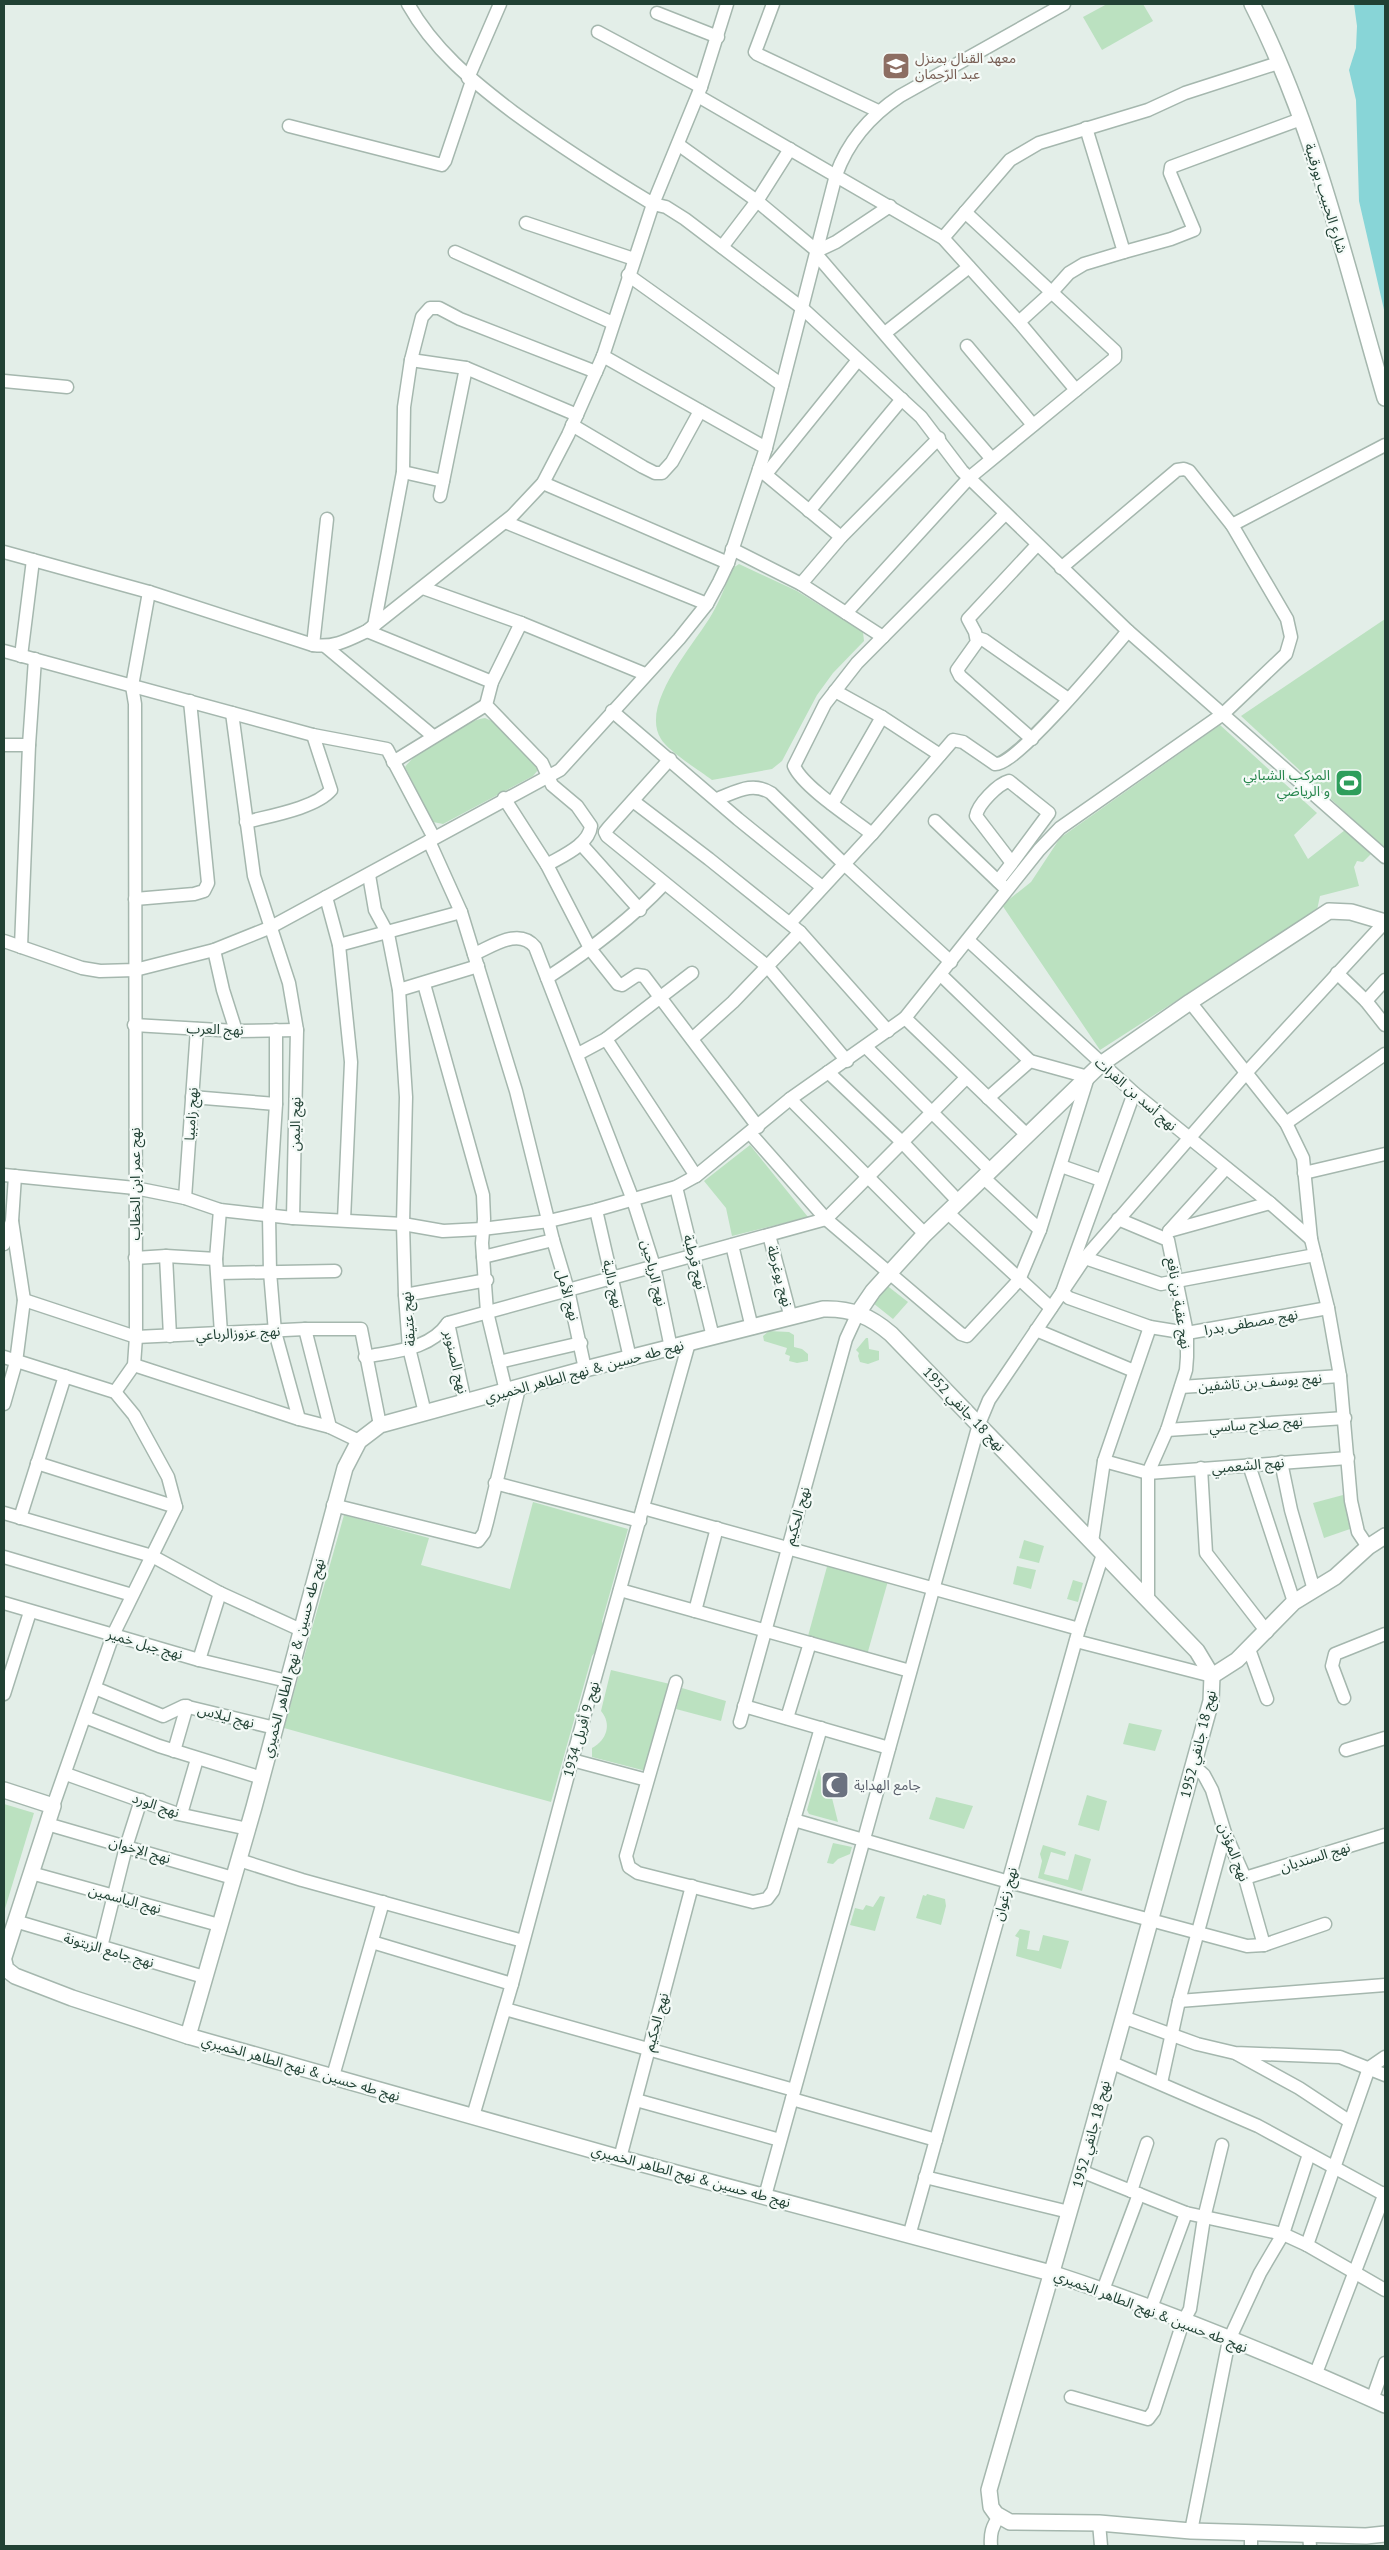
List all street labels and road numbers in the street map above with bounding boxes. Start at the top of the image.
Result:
street label: شارع الحبيب بورقيبة [1299,141,1351,256]
street label: نهج العرب [186,1019,244,1041]
street label: نهج أسد بن الفرات [1090,1053,1181,1136]
street label: نهج زامبيا [180,1087,204,1141]
street label: نهج اليمن [286,1097,306,1151]
street label: نهج عمر ابن الخطاب [126,1127,146,1240]
street label: نهج قرطبة [678,1233,711,1292]
street label: نهج الرياحين [635,1238,671,1309]
street label: نهج يوغرطة [761,1243,797,1309]
street label: نهج عقبة بن نافع [1161,1256,1195,1351]
street label: نهج دالية [597,1258,627,1311]
street label: نهج الأمل [551,1267,584,1324]
street label: نهج عتيقة [397,1290,421,1347]
street label: نهج مصطفى بدرا [1203,1305,1300,1341]
street label: نهج عزوزالرباعي [195,1322,281,1346]
street label: نهج الصنوبر [438,1327,472,1396]
street label: نهج طه حسين & نهج الطاهر الخميري [482,1336,686,1408]
street label: نهج 18 جانفي 1952 [918,1363,1009,1457]
street label: نهج يوسف بن تاشفين [1198,1369,1323,1397]
street label: نهج صلاح ساسي [1209,1412,1304,1438]
street label: نهج الشعمبي [1211,1453,1286,1479]
street label: نهج الحكيم [780,1485,816,1548]
street label: نهج طه حسين & نهج الطاهر الخميري [258,1556,331,1760]
street label: نهج جبل خمير [104,1624,185,1665]
street label: نهج 9 أفريل 1934 [559,1679,605,1779]
street label: نهج 18 جانفي 1952 [1176,1688,1222,1800]
street label: نهج ليلاس [195,1700,256,1734]
street label: نهج الورد [129,1789,182,1823]
street label: نهج المؤذن [1213,1820,1254,1885]
street label: نهج الإخوان [107,1833,173,1869]
street label: نهج السنديان [1278,1838,1353,1878]
street label: نهج زغوان [989,1865,1023,1923]
street label: نهج الياسمين [86,1881,164,1919]
street label: نهج جامع الزيتونة [61,1929,157,1973]
street label: نهج الحكيم [640,1991,674,2054]
street label: نهج طه حسين & نهج الطاهر الخميري [199,2031,402,2107]
street label: نهج 18 جانفي 1952 [1068,2078,1116,2190]
street label: نهج طه حسين & نهج الطاهر الخميري [589,2141,793,2214]
street label: نهج طه حسين & نهج الطاهر الخميري [1051,2266,1250,2358]

